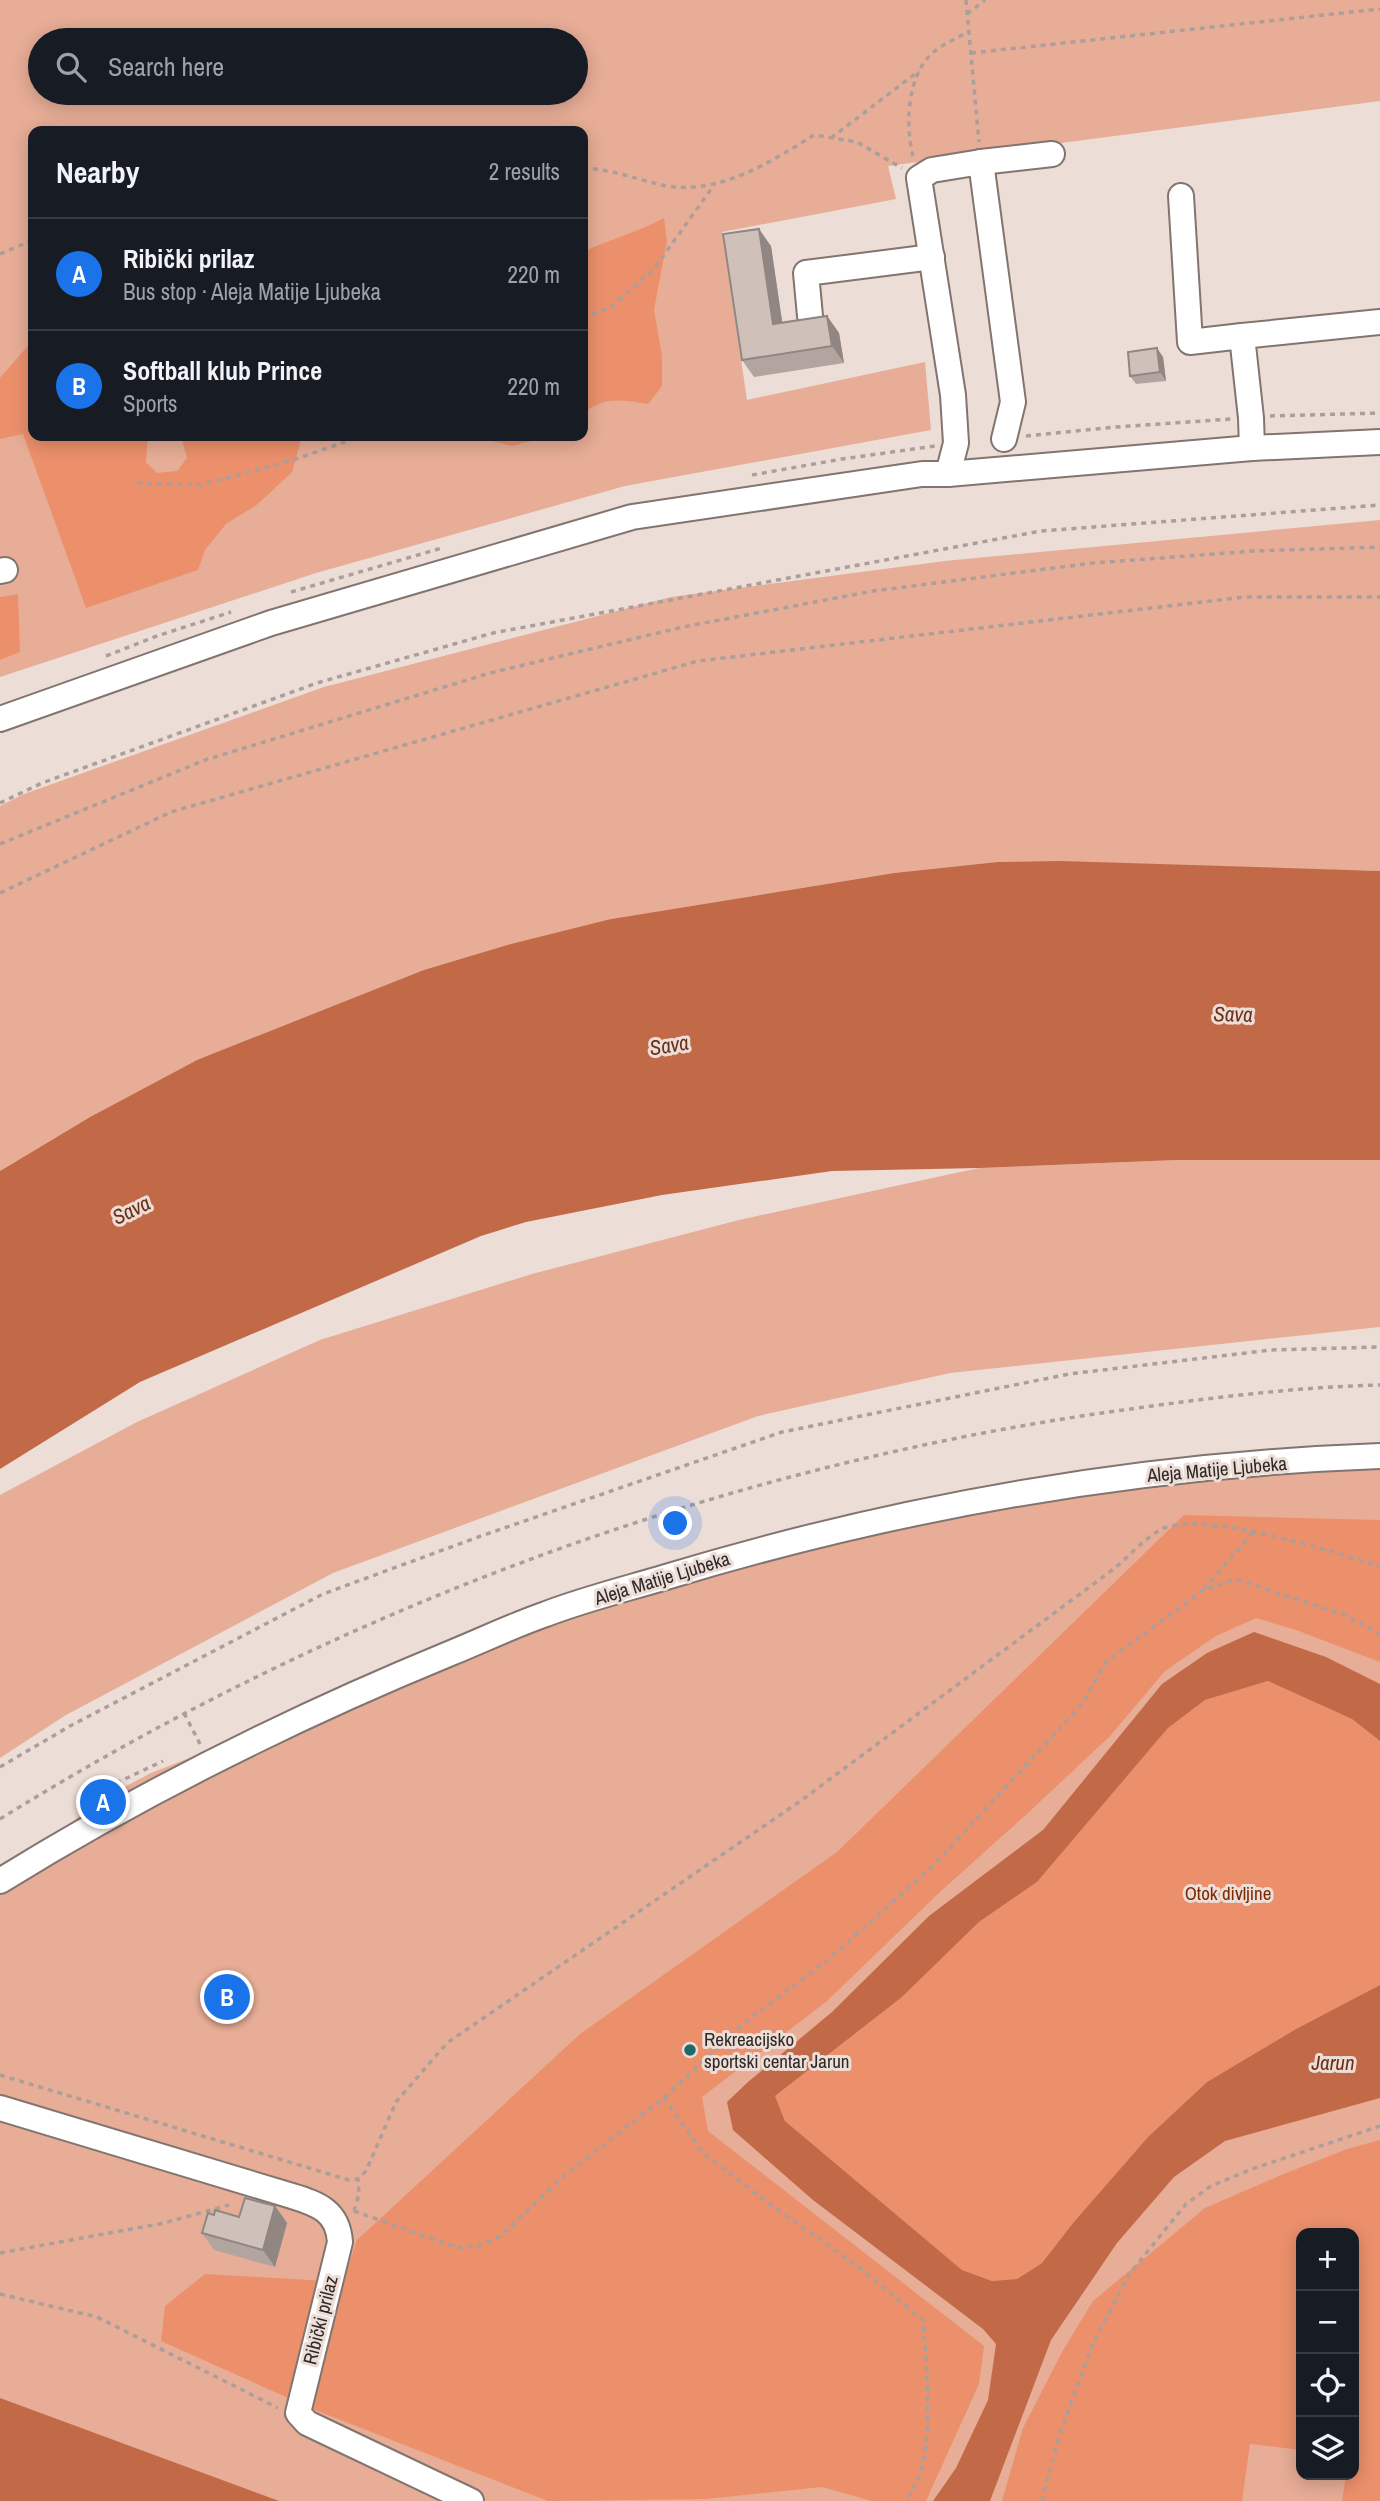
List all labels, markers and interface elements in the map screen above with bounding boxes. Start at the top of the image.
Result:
search box [28,28,588,105]
icon: search [52,48,90,86]
text: Search here [108,49,224,84]
text: Nearby [56,152,139,192]
text: 2 results [489,156,560,187]
text: Ribički prilaz [123,241,255,276]
text: A [72,259,86,290]
text: 220 m [508,259,560,290]
text: Bus stop · Aleja Matije Ljubeka [123,276,381,307]
text: Softball klub Prince [123,353,322,388]
text: B [72,371,86,402]
text: 220 m [508,371,560,402]
text: Sports [123,388,178,419]
water label: Sava [1213,999,1253,1029]
water label: Sava [647,1028,691,1062]
water label: Sava [107,1188,155,1232]
street label: Aleja Matije Ljubeka [1145,1450,1288,1488]
your location [658,1506,692,1540]
street label: Aleja Matije Ljubeka [590,1545,733,1611]
pin: A [80,1776,126,1828]
park label: Otok divljine [1185,1880,1271,1906]
pin: B [204,1971,250,2023]
place label: Rekreacijsko sportski centar Jarun [704,2026,849,2074]
marker: Rekreacijsko sportski centar Jarun [682,2042,698,2058]
water label: Jarun [1310,2048,1355,2077]
map controls [1296,2228,1359,2480]
button: + [1296,2228,1359,2291]
street label: Ribički prilaz [296,2273,344,2367]
button: − [1296,2291,1359,2354]
button: locate [1296,2354,1359,2417]
button: layers [1296,2417,1359,2480]

